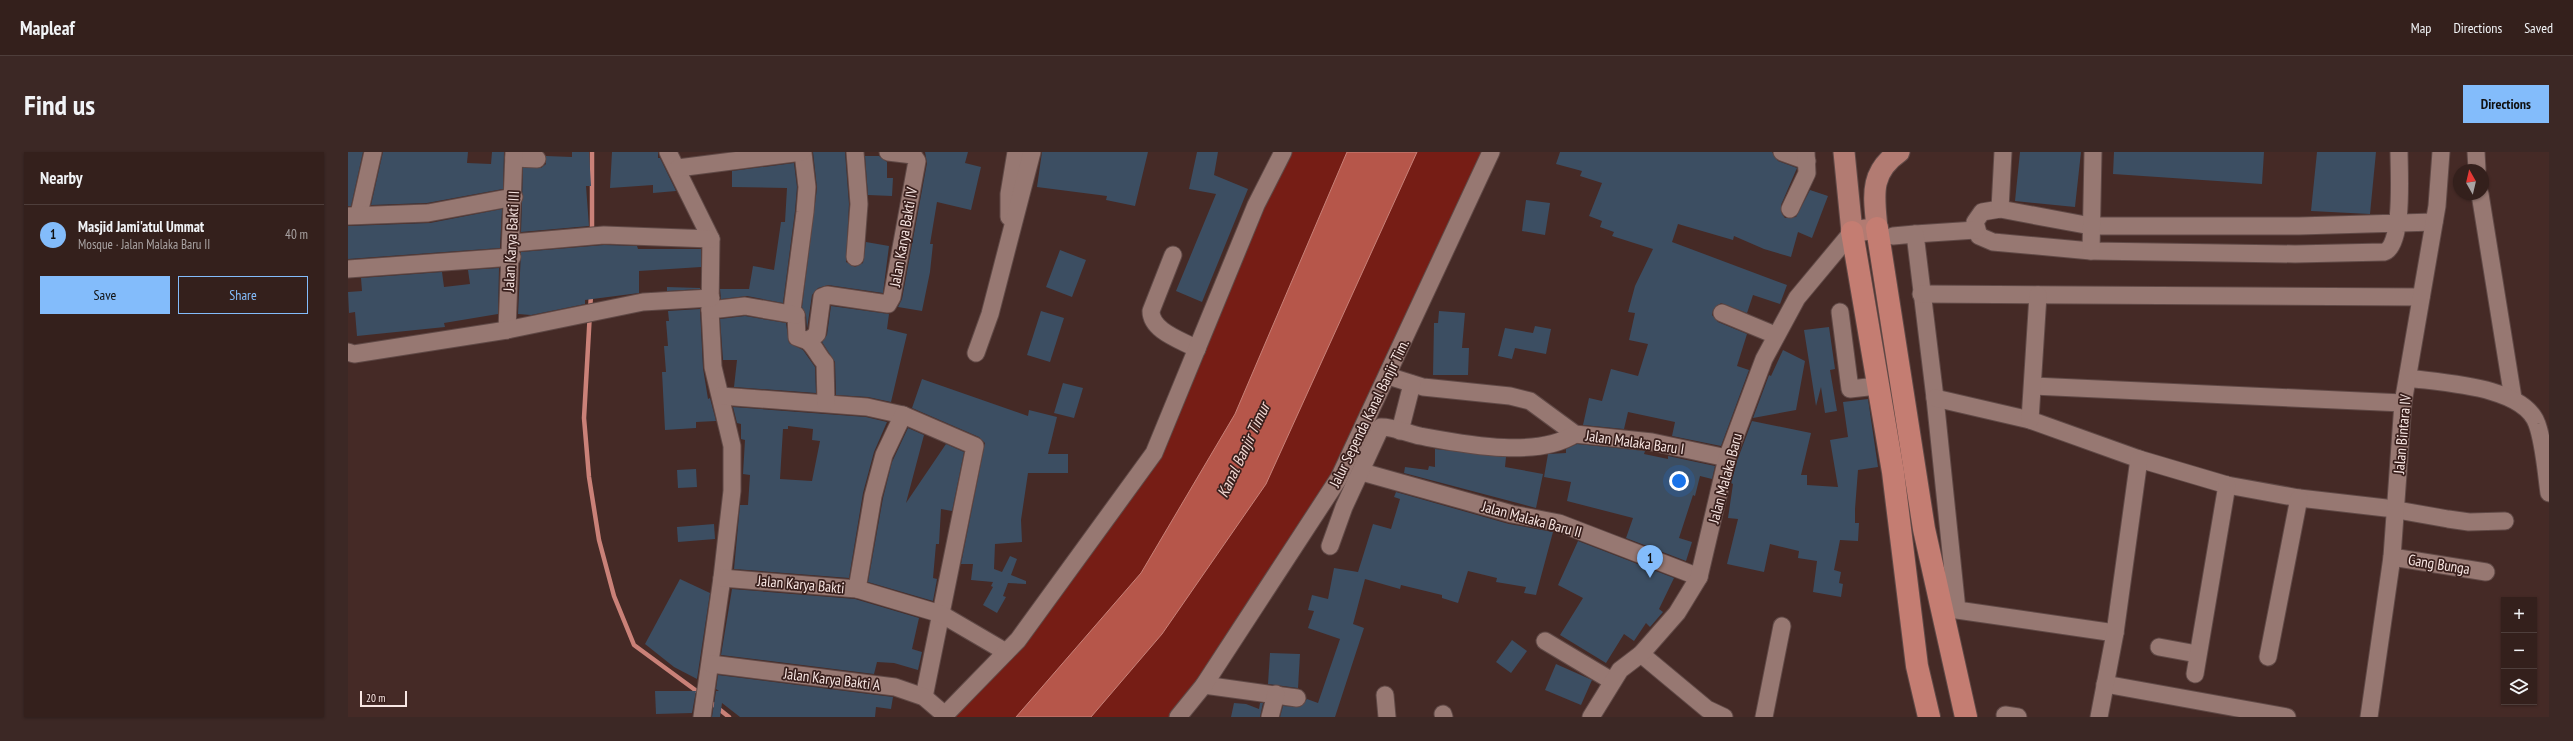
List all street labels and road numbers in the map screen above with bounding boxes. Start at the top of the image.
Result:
street label: Jalan Karya Bakti IV [885,186,921,289]
street label: Jalan Karya Bakti III [499,190,523,293]
street label: Jalur Sependa Kanal Banjir Tim. [1324,336,1413,491]
street label: Jalan Bintara IV [2389,393,2415,475]
street label: Jalan Malaka Baru I [1584,426,1685,458]
street label: Jalan Malaka Baru [1704,431,1746,526]
street label: Jalan Malaka Baru II [1479,496,1584,541]
street label: Gang Bunga [2407,550,2471,578]
street label: Jalan Karya Bakti [756,571,845,597]
street label: Jalan Karya Bakti A [782,664,882,694]

